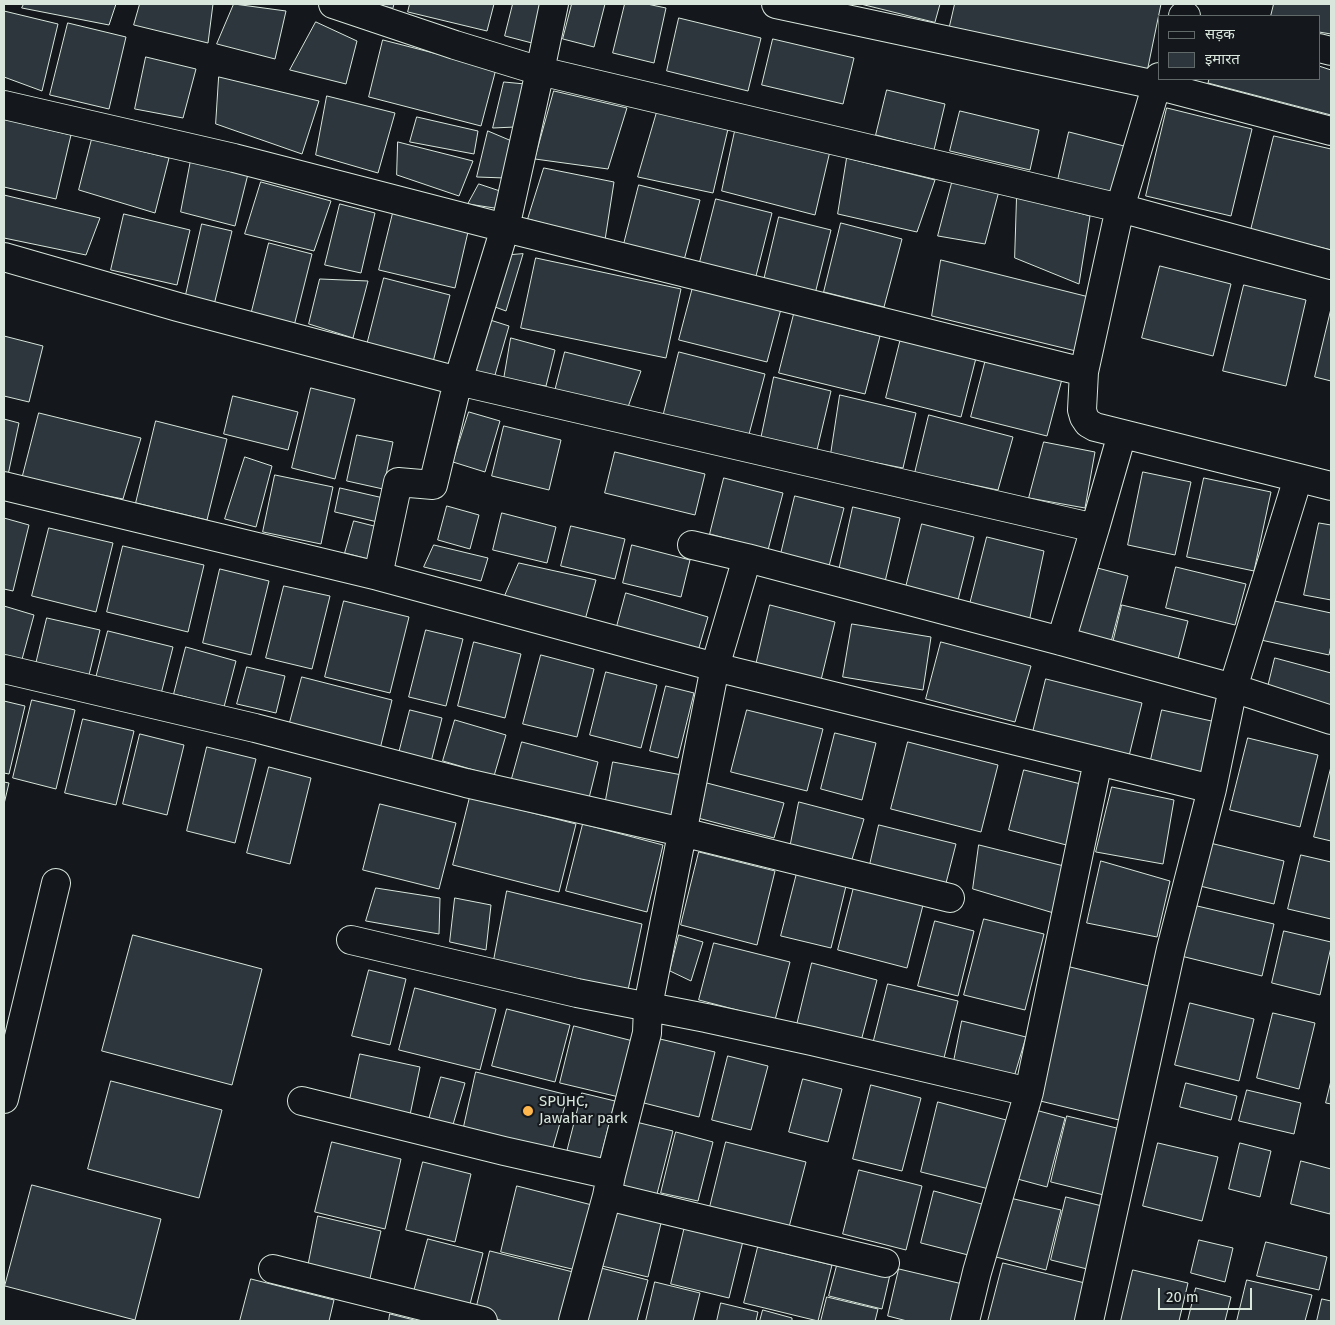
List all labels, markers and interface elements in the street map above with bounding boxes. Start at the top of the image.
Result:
legend [1158,15,1320,80]
text: सड़क [1205,25,1235,43]
text: इमारत [1205,50,1240,68]
place label: SPUHC, Jawahar park [539,1093,627,1128]
marker: SPUHC, Jawahar park [521,1104,535,1118]
scale bar [1160,1278,1254,1310]
text: 20 m [1166,1288,1199,1306]

